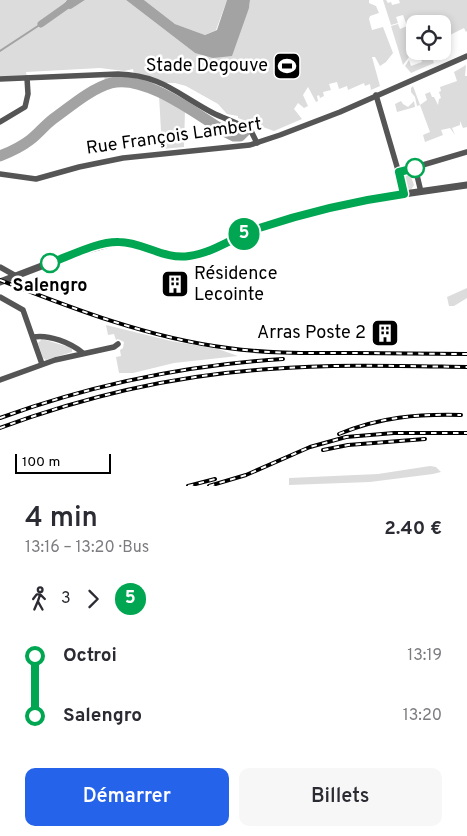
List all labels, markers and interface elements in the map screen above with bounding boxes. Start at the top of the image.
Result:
map controls [406,15,451,60]
button: locate [406,15,451,60]
sports icon: Stade Degouve [272,51,302,81]
place label: Stade Degouve [146,55,268,78]
street label: Rue François Lambert [85,113,263,161]
unlabelled marker [405,158,425,178]
line badge: 5 [228,218,260,250]
text: 5 [239,222,250,245]
marker: Salengro [40,253,60,273]
place label: Résidence Lecointe [194,263,277,307]
building icon: Résidence Lecointe [160,269,190,299]
place label: Salengro [13,275,87,298]
building icon: Arras Poste 2 [370,318,400,348]
place label: Arras Poste 2 [257,322,366,345]
scale bar [15,451,111,474]
text: 100 m [22,454,60,471]
text: 4 min [25,501,98,537]
text: 2.40 € [384,517,442,541]
text: 13:16 – 13:20 · Bus [25,538,149,558]
icon: walk [25,585,53,613]
icon: forward [79,585,107,613]
text: 5 [125,587,136,610]
text: 3 [61,589,71,609]
text: Octroi [63,644,117,668]
text: 13:19 [407,646,442,666]
text: Salengro [63,704,142,728]
text: 13:20 [403,706,442,726]
button: Démarrer [25,768,229,826]
button: Billets [239,768,442,826]

